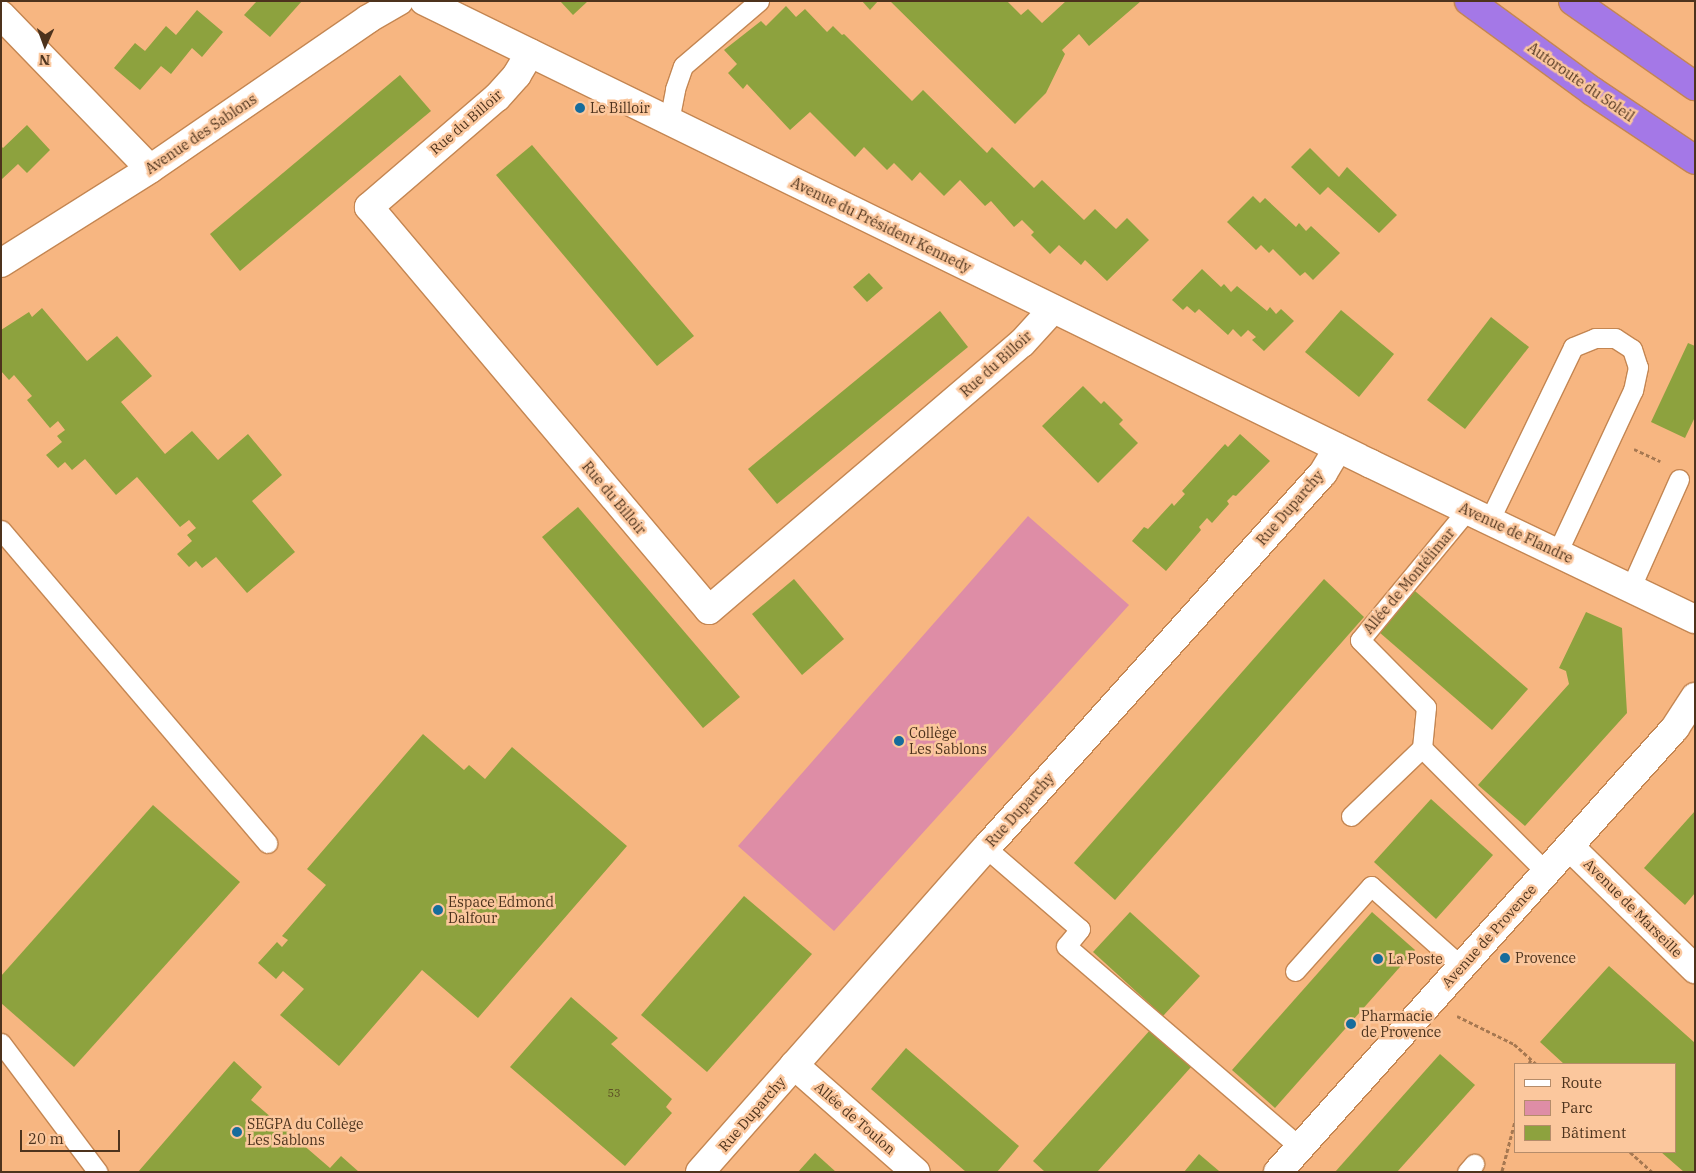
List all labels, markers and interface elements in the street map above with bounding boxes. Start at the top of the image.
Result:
north arrow [20,20,70,70]
street label: Autoroute du Soleil [1525,39,1637,125]
text: N [39,51,50,69]
street label: Rue du Billoir [427,86,505,158]
street label: Avenue des Sablons [142,91,260,177]
place label: Le Billoir [590,100,650,116]
marker: Le Billoir [574,102,586,114]
street label: Avenue du Président Kennedy [788,174,974,276]
street label: Rue du Billoir [957,328,1035,400]
street label: Rue du Billoir [579,458,649,538]
street label: Rue Duparchy [1253,467,1327,549]
street label: Avenue de Flandre [1456,499,1576,567]
street label: Allée de Montélimar [1360,525,1458,637]
place label: Collège Les Sablons [909,725,987,758]
marker: Collège Les Sablons [893,735,905,747]
street label: Rue Duparchy [983,770,1057,850]
street label: Avenue de Marseille [1580,855,1686,961]
street label: Avenue de Provence [1438,881,1540,991]
place label: Espace Edmond Dalfour [448,894,554,926]
marker: Espace Edmond Dalfour [432,904,444,916]
place label: Provence [1515,950,1576,966]
place label: La Poste [1388,951,1443,967]
marker: Provence [1499,952,1511,964]
marker: La Poste [1372,953,1384,965]
place label: Pharmacie de Provence [1361,1008,1441,1040]
marker: Pharmacie de Provence [1345,1018,1357,1030]
legend [1514,1063,1676,1153]
street label: Rue Duparchy [715,1073,789,1155]
text: Route [1561,1073,1602,1092]
street label: Allée de Toulon [811,1078,899,1158]
house number: 53 [607,1086,621,1100]
text: Parc [1561,1098,1593,1117]
place label: SEGPA du Collège Les Sablons [247,1116,363,1148]
scale bar [22,1120,122,1152]
text: Bâtiment [1561,1123,1626,1142]
marker: SEGPA du Collège Les Sablons [231,1126,243,1138]
text: 20 m [28,1129,64,1148]

